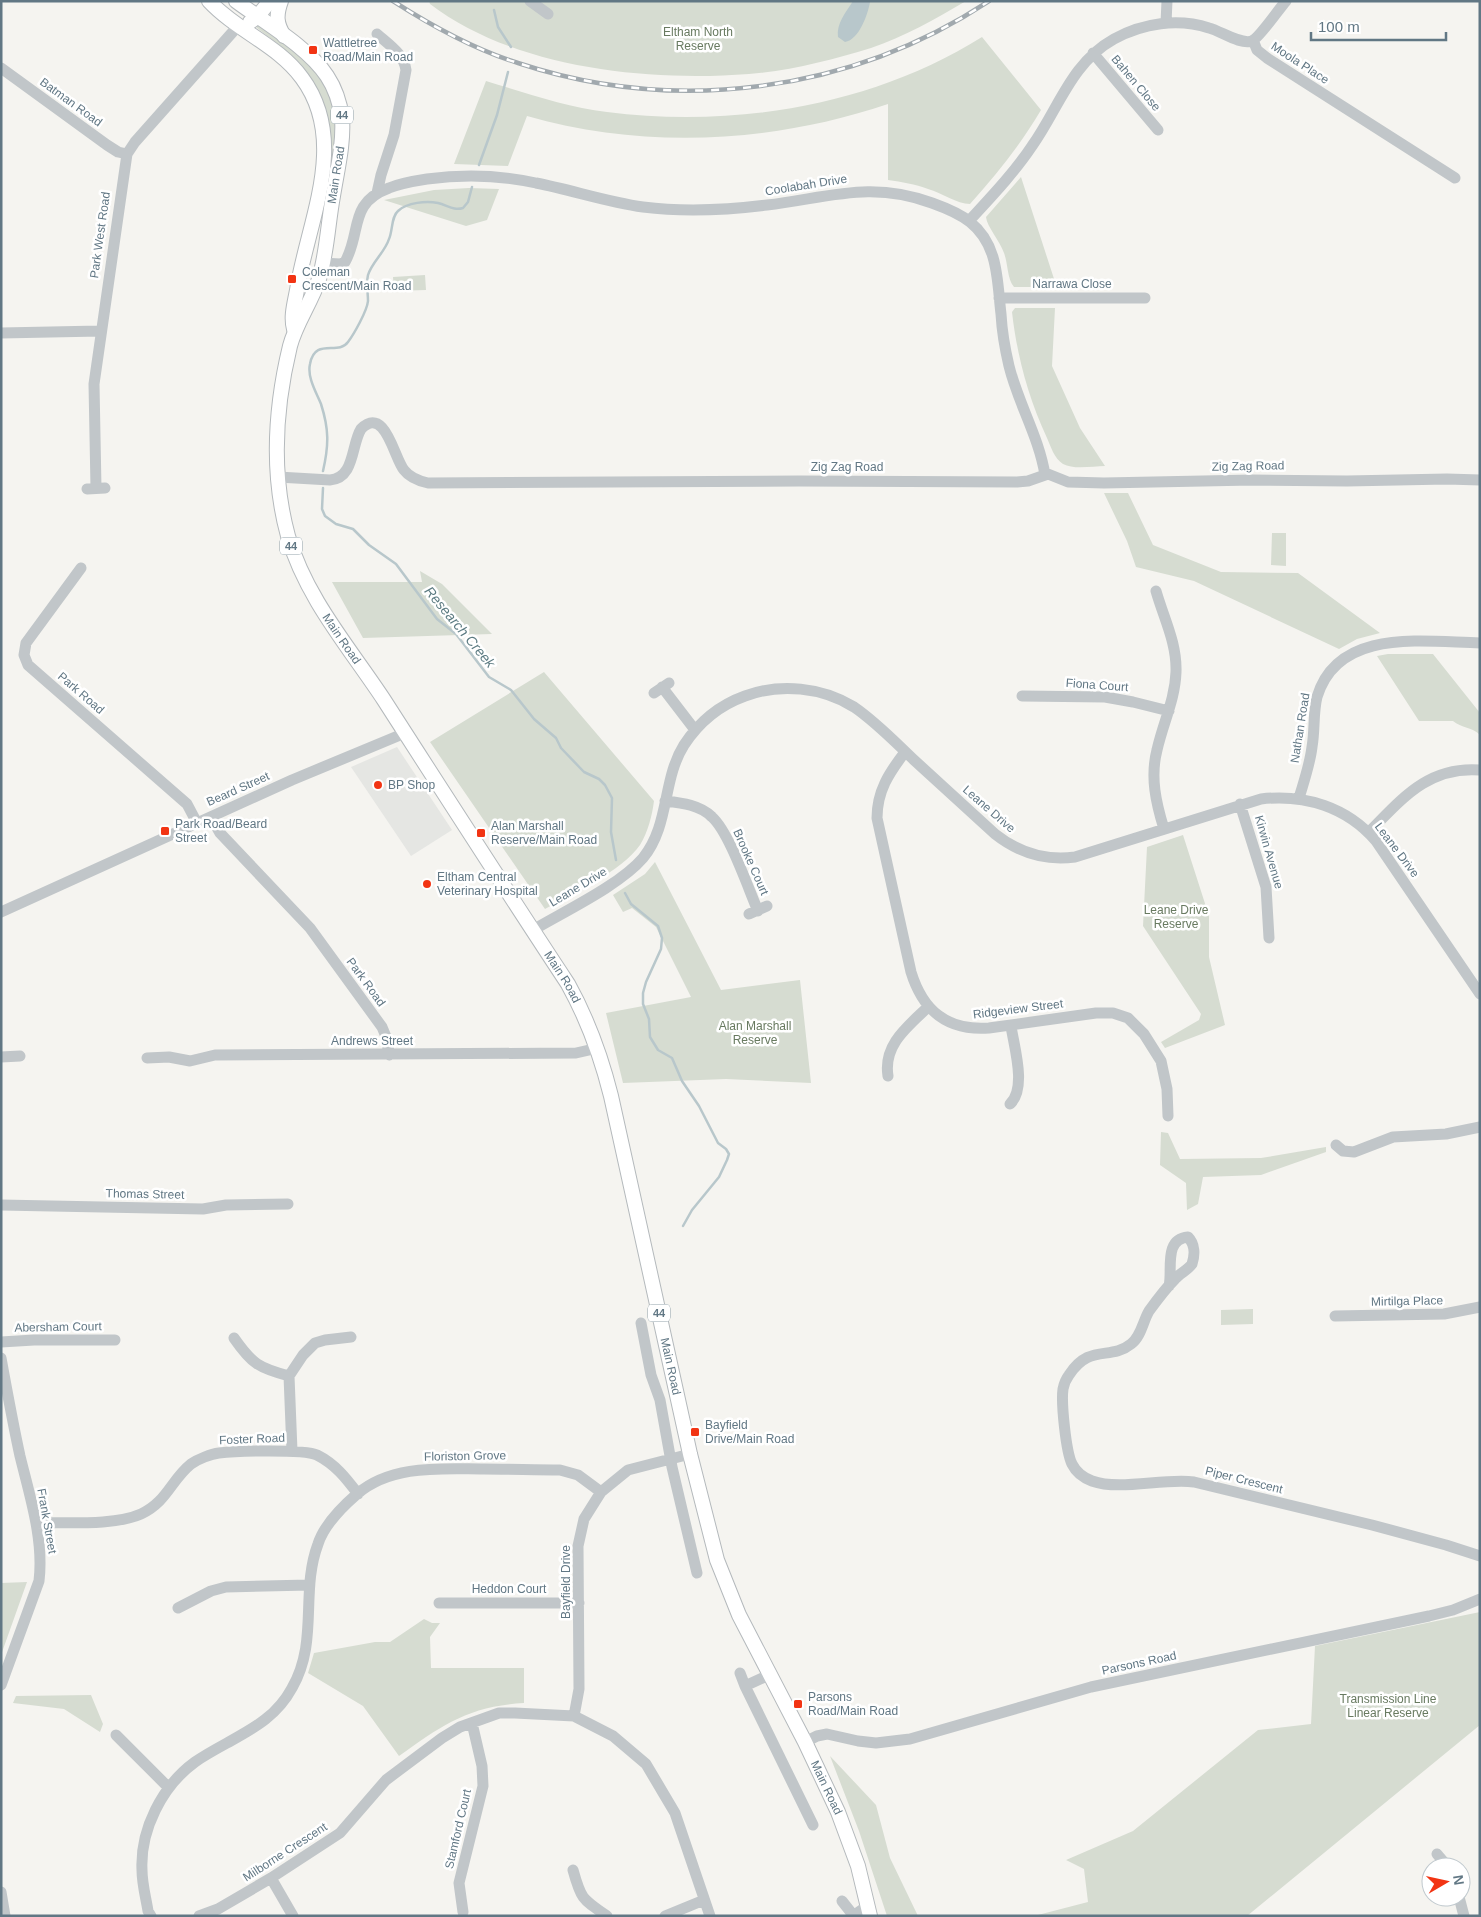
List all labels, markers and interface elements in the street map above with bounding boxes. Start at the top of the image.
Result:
scale bar [1311,10,1446,42]
text: 100 m [1318,18,1360,35]
park label: Eltham North Reserve [663,25,733,53]
place label: Wattletree Road/Main Road [323,36,413,64]
street label: Moola Place [1268,39,1332,87]
marker: Wattletree Road/Main Road [307,44,319,56]
street label: Bahen Close [1109,52,1164,114]
street label: Batman Road [37,75,105,129]
road number: 44 [331,106,353,124]
street label: Main Road [325,145,347,205]
street label: Coolabah Drive [764,172,848,198]
street label: Park West Road [87,191,113,279]
place label: Coleman Crescent/Main Road [302,265,411,293]
marker: Coleman Crescent/Main Road [286,273,298,285]
street label: Narrawa Close [1032,277,1112,291]
street label: Zig Zag Road [1212,458,1284,474]
street label: Zig Zag Road [811,460,883,474]
road number: 44 [280,538,302,554]
water label: Research Creek [421,583,499,672]
street label: Main Road [319,611,364,667]
street label: Park Road [55,669,107,717]
street label: Fiona Court [1065,676,1129,694]
street label: Nathan Road [1288,692,1312,764]
street label: Beard Street [204,769,272,809]
place label: BP Shop [388,778,435,792]
marker: BP Shop [372,779,384,791]
street label: Leane Drive [960,782,1018,836]
street label: Kirwin Avenue [1252,814,1286,891]
place label: Park Road/Beard Street [175,817,267,845]
place label: Alan Marshall Reserve/Main Road [491,819,597,847]
street label: Leane Drive [1372,820,1422,880]
marker: Park Road/Beard Street [159,825,171,837]
marker: Alan Marshall Reserve/Main Road [475,827,487,839]
street label: Brooke Court [730,827,772,898]
street label: Leane Drive [547,864,610,910]
place label: Eltham Central Veterinary Hospital [437,870,538,898]
marker: Eltham Central Veterinary Hospital [421,878,433,890]
park label: Leane Drive Reserve [1144,903,1209,931]
street label: Main Road [541,949,584,1005]
street label: Park Road [344,955,388,1009]
street label: Ridgeview Street [972,996,1065,1021]
park label: Alan Marshall Reserve [719,1019,791,1047]
street label: Andrews Street [331,1034,414,1048]
street label: Thomas Street [106,1186,185,1202]
street label: Mirtilga Place [1371,1293,1443,1309]
road number: 44 [648,1305,670,1322]
street label: Abersham Court [14,1319,102,1335]
street label: Main Road [658,1336,684,1396]
place label: Bayfield Drive/Main Road [705,1418,794,1446]
marker: Bayfield Drive/Main Road [689,1426,701,1438]
street label: Foster Road [219,1431,285,1447]
street label: Floriston Grove [424,1448,506,1464]
street label: Piper Crescent [1204,1464,1285,1497]
street label: Frank Street [34,1487,60,1555]
street label: Bayfield Drive [559,1545,573,1619]
street label: Heddon Court [472,1582,547,1596]
street label: Parsons Road [1100,1648,1178,1678]
place label: Parsons Road/Main Road [808,1690,898,1718]
park label: Transmission Line Linear Reserve [1340,1692,1437,1720]
marker: Parsons Road/Main Road [792,1698,804,1710]
street label: Main Road [808,1758,845,1817]
street label: Stamford Court [442,1787,474,1870]
street label: Milborne Crescent [240,1819,330,1884]
north arrow [1421,1857,1471,1907]
text: N [1450,1874,1468,1886]

